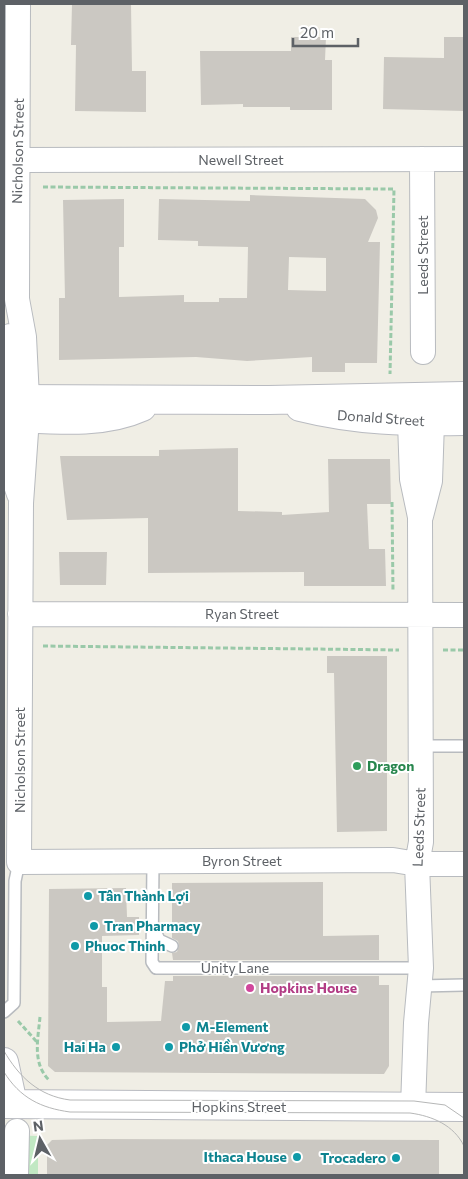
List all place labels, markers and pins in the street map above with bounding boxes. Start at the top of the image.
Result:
place label: Dragon [367,757,414,774]
marker: Dragon [351,760,363,772]
place label: Tân Thành Lợi [98,887,189,904]
marker: Tân Thành Lợi [82,890,94,902]
place label: Tran Pharmacy [104,917,201,934]
marker: Tran Pharmacy [88,920,100,932]
place label: Phuoc Thinh [85,937,165,954]
marker: Phuoc Thinh [69,940,81,952]
place label: Hopkins House [260,979,357,996]
marker: Hopkins House [244,982,256,994]
place label: M-Element [196,1018,269,1035]
marker: M-Element [180,1021,192,1033]
place label: Hai Ha [64,1038,106,1055]
place label: Phở Hiền Vương [179,1038,285,1055]
marker: Hai Ha [110,1041,122,1053]
marker: Phở Hiền Vương [163,1041,175,1053]
place label: Ithaca House [204,1148,287,1165]
place label: Trocadero [320,1149,386,1166]
marker: Ithaca House [291,1151,303,1163]
marker: Trocadero [390,1152,402,1164]

